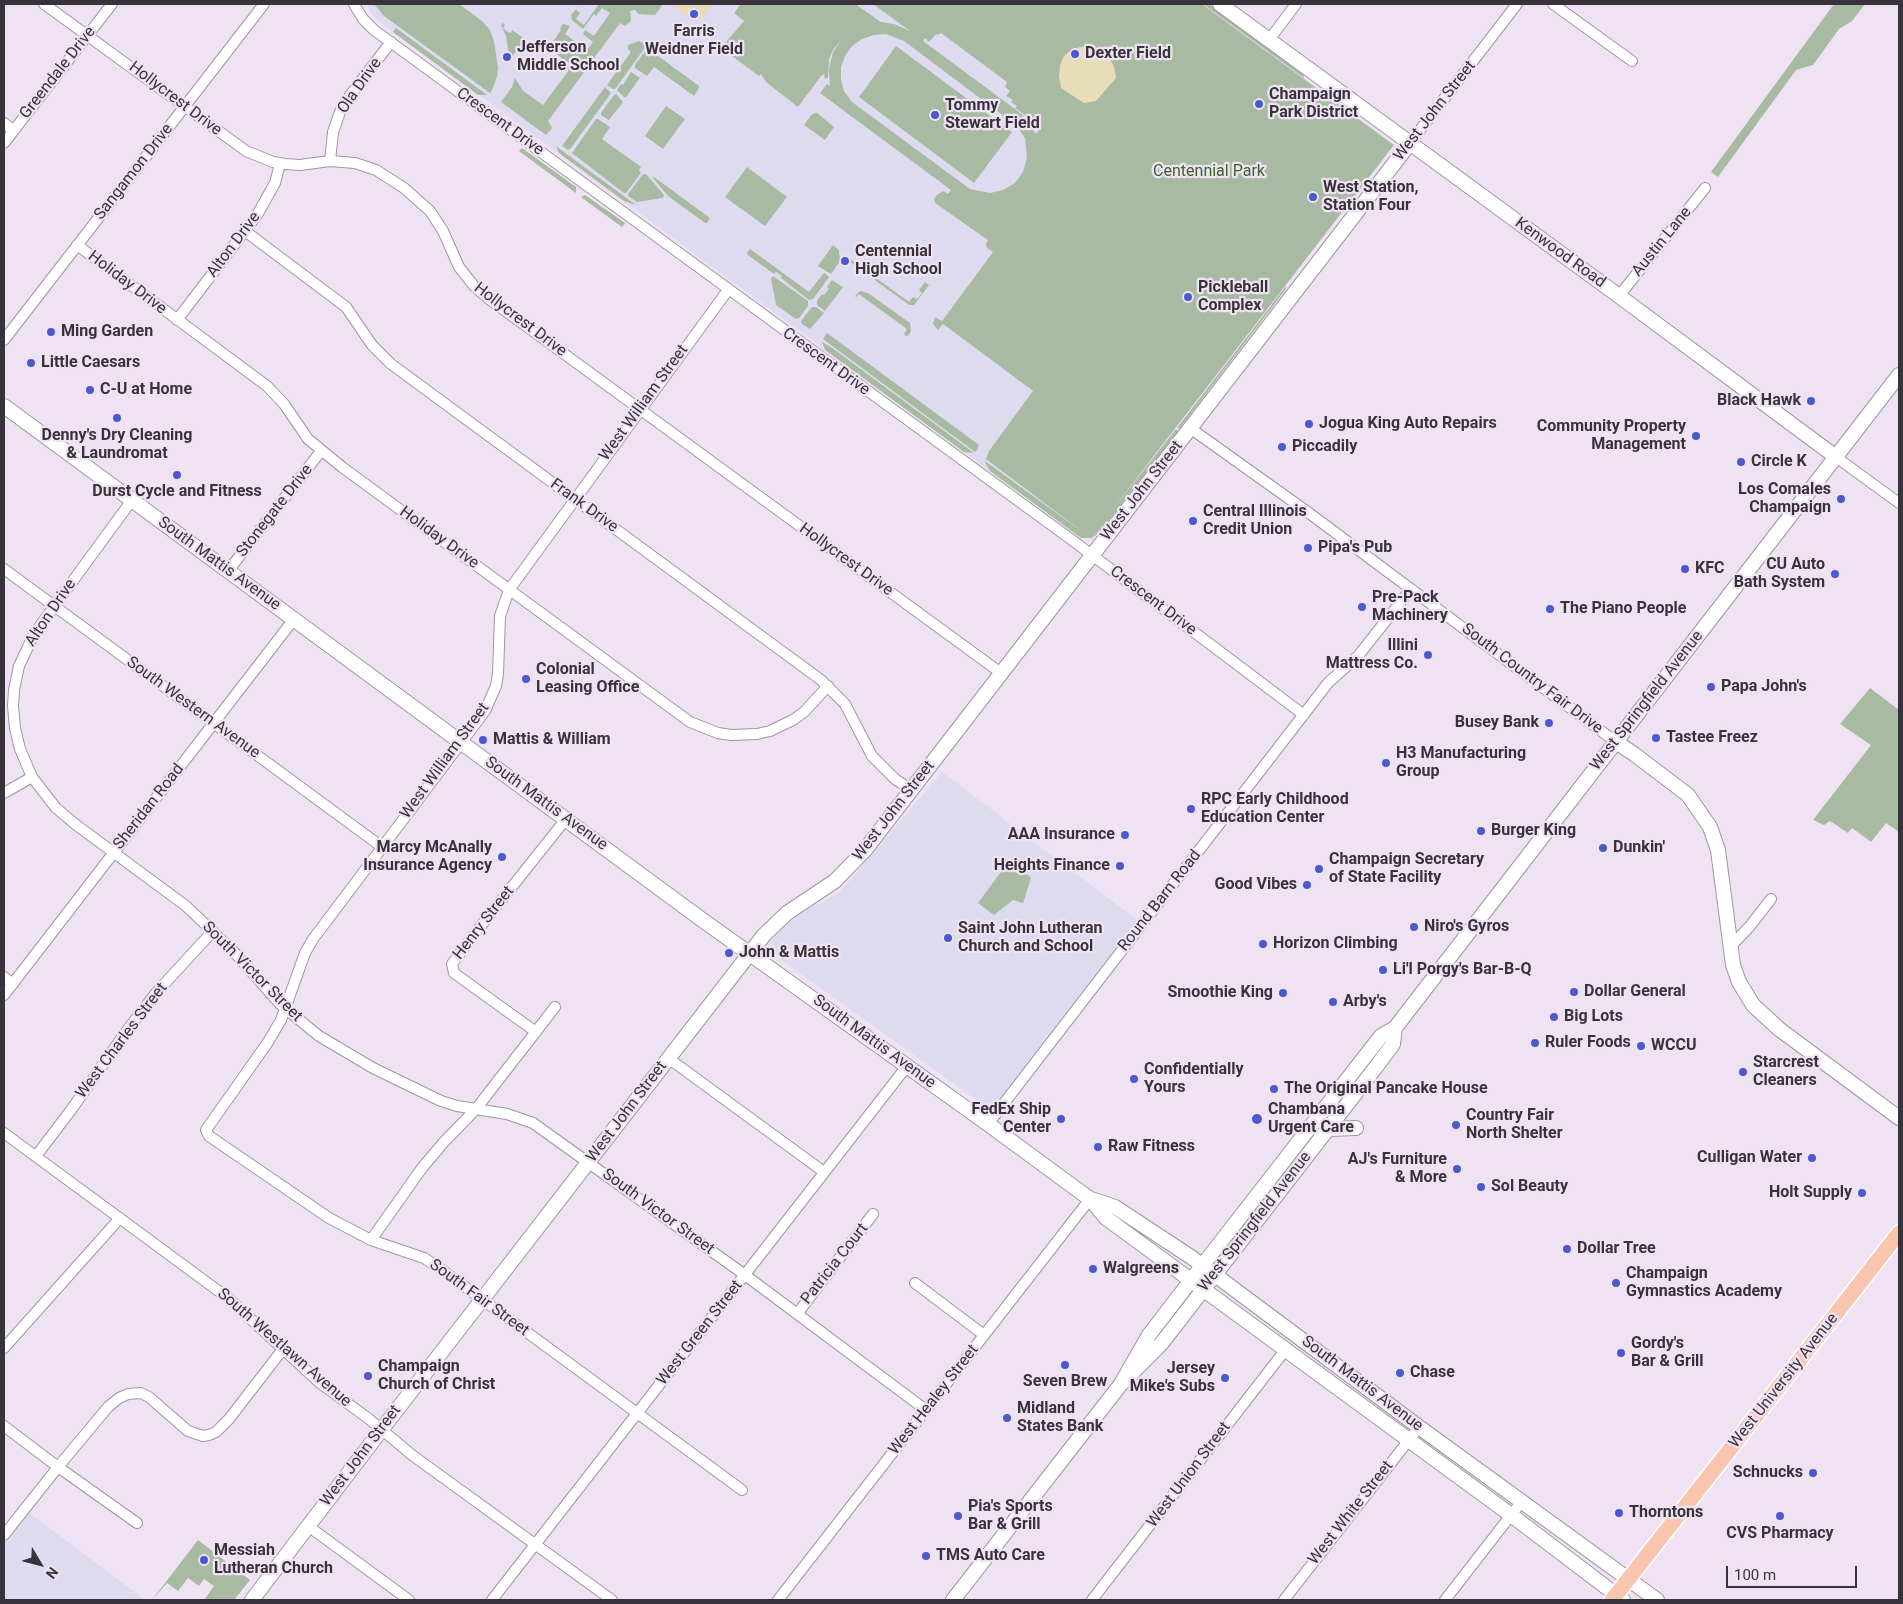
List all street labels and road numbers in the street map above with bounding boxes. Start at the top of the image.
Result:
street label: Greendale Drive [16,23,100,123]
street label: Ola Drive [334,54,386,118]
street label: West John Street [1390,57,1480,165]
street label: Hollycrest Drive [125,58,225,140]
street label: Crescent Drive [453,84,547,160]
street label: Sangamon Drive [91,120,177,224]
street label: Austin Lane [1628,203,1696,281]
street label: Alton Drive [203,208,265,282]
street label: Kenwood Road [1511,214,1609,292]
street label: Holiday Drive [84,247,170,319]
street label: Hollycrest Drive [470,279,570,361]
street label: Crescent Drive [779,324,873,400]
street label: West William Street [596,341,692,465]
street label: West John Street [1097,437,1187,545]
street label: Stonegate Drive [233,461,317,561]
street label: Frank Drive [546,475,622,537]
street label: Holiday Drive [396,503,482,573]
street label: South Mattis Avenue [154,513,284,615]
street label: Hollycrest Drive [795,520,897,600]
street label: Crescent Drive [1106,562,1200,640]
street label: Alton Drive [21,576,81,650]
street label: South Country Fair Drive [1458,620,1606,738]
street label: West Springfield Avenue [1586,627,1708,775]
street label: South Western Avenue [122,653,264,763]
street label: West William Street [397,699,493,823]
street label: South Mattis Avenue [481,753,611,855]
street label: West John Street [849,757,939,865]
street label: Sheridan Road [110,760,188,854]
street label: Round Barn Road [1114,847,1206,955]
street label: Henry Street [449,882,519,964]
street label: South Victor Street [198,918,306,1026]
street label: West Charles Street [72,979,172,1103]
street label: South Mattis Avenue [809,991,939,1093]
street label: West John Street [583,1058,671,1166]
street label: West Springfield Avenue [1194,1148,1316,1296]
street label: South Victor Street [598,1165,718,1259]
street label: Patricia Court [797,1220,873,1308]
street label: South Fair Street [426,1255,532,1341]
street label: West Green Street [653,1277,747,1389]
street label: South Westlawn Avenue [213,1285,355,1411]
street label: West University Avenue [1725,1310,1843,1452]
street label: South Mattis Avenue [1298,1332,1426,1436]
street label: West Healey Street [885,1341,983,1459]
street label: West John Street [317,1402,405,1510]
street label: West Union Street [1143,1418,1235,1532]
street label: West White Street [1304,1457,1398,1569]

